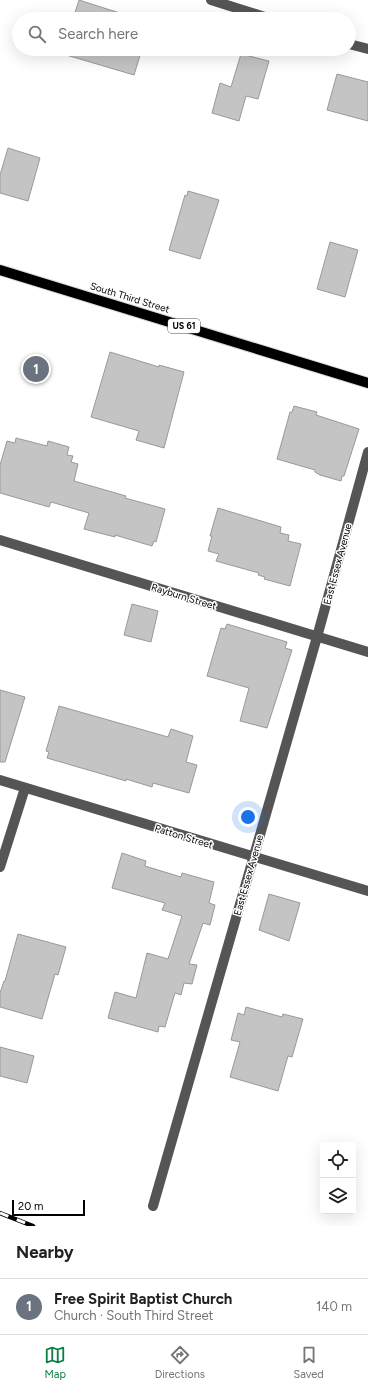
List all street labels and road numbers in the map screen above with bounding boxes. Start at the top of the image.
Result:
street label: South Third Street [89,279,171,316]
road number: US 61 [168,319,200,333]
street label: East Essex Avenue [320,522,355,606]
street label: Rayburn Street [150,580,218,613]
street label: Patton Street [153,821,215,852]
street label: East Essex Avenue [231,833,266,917]

